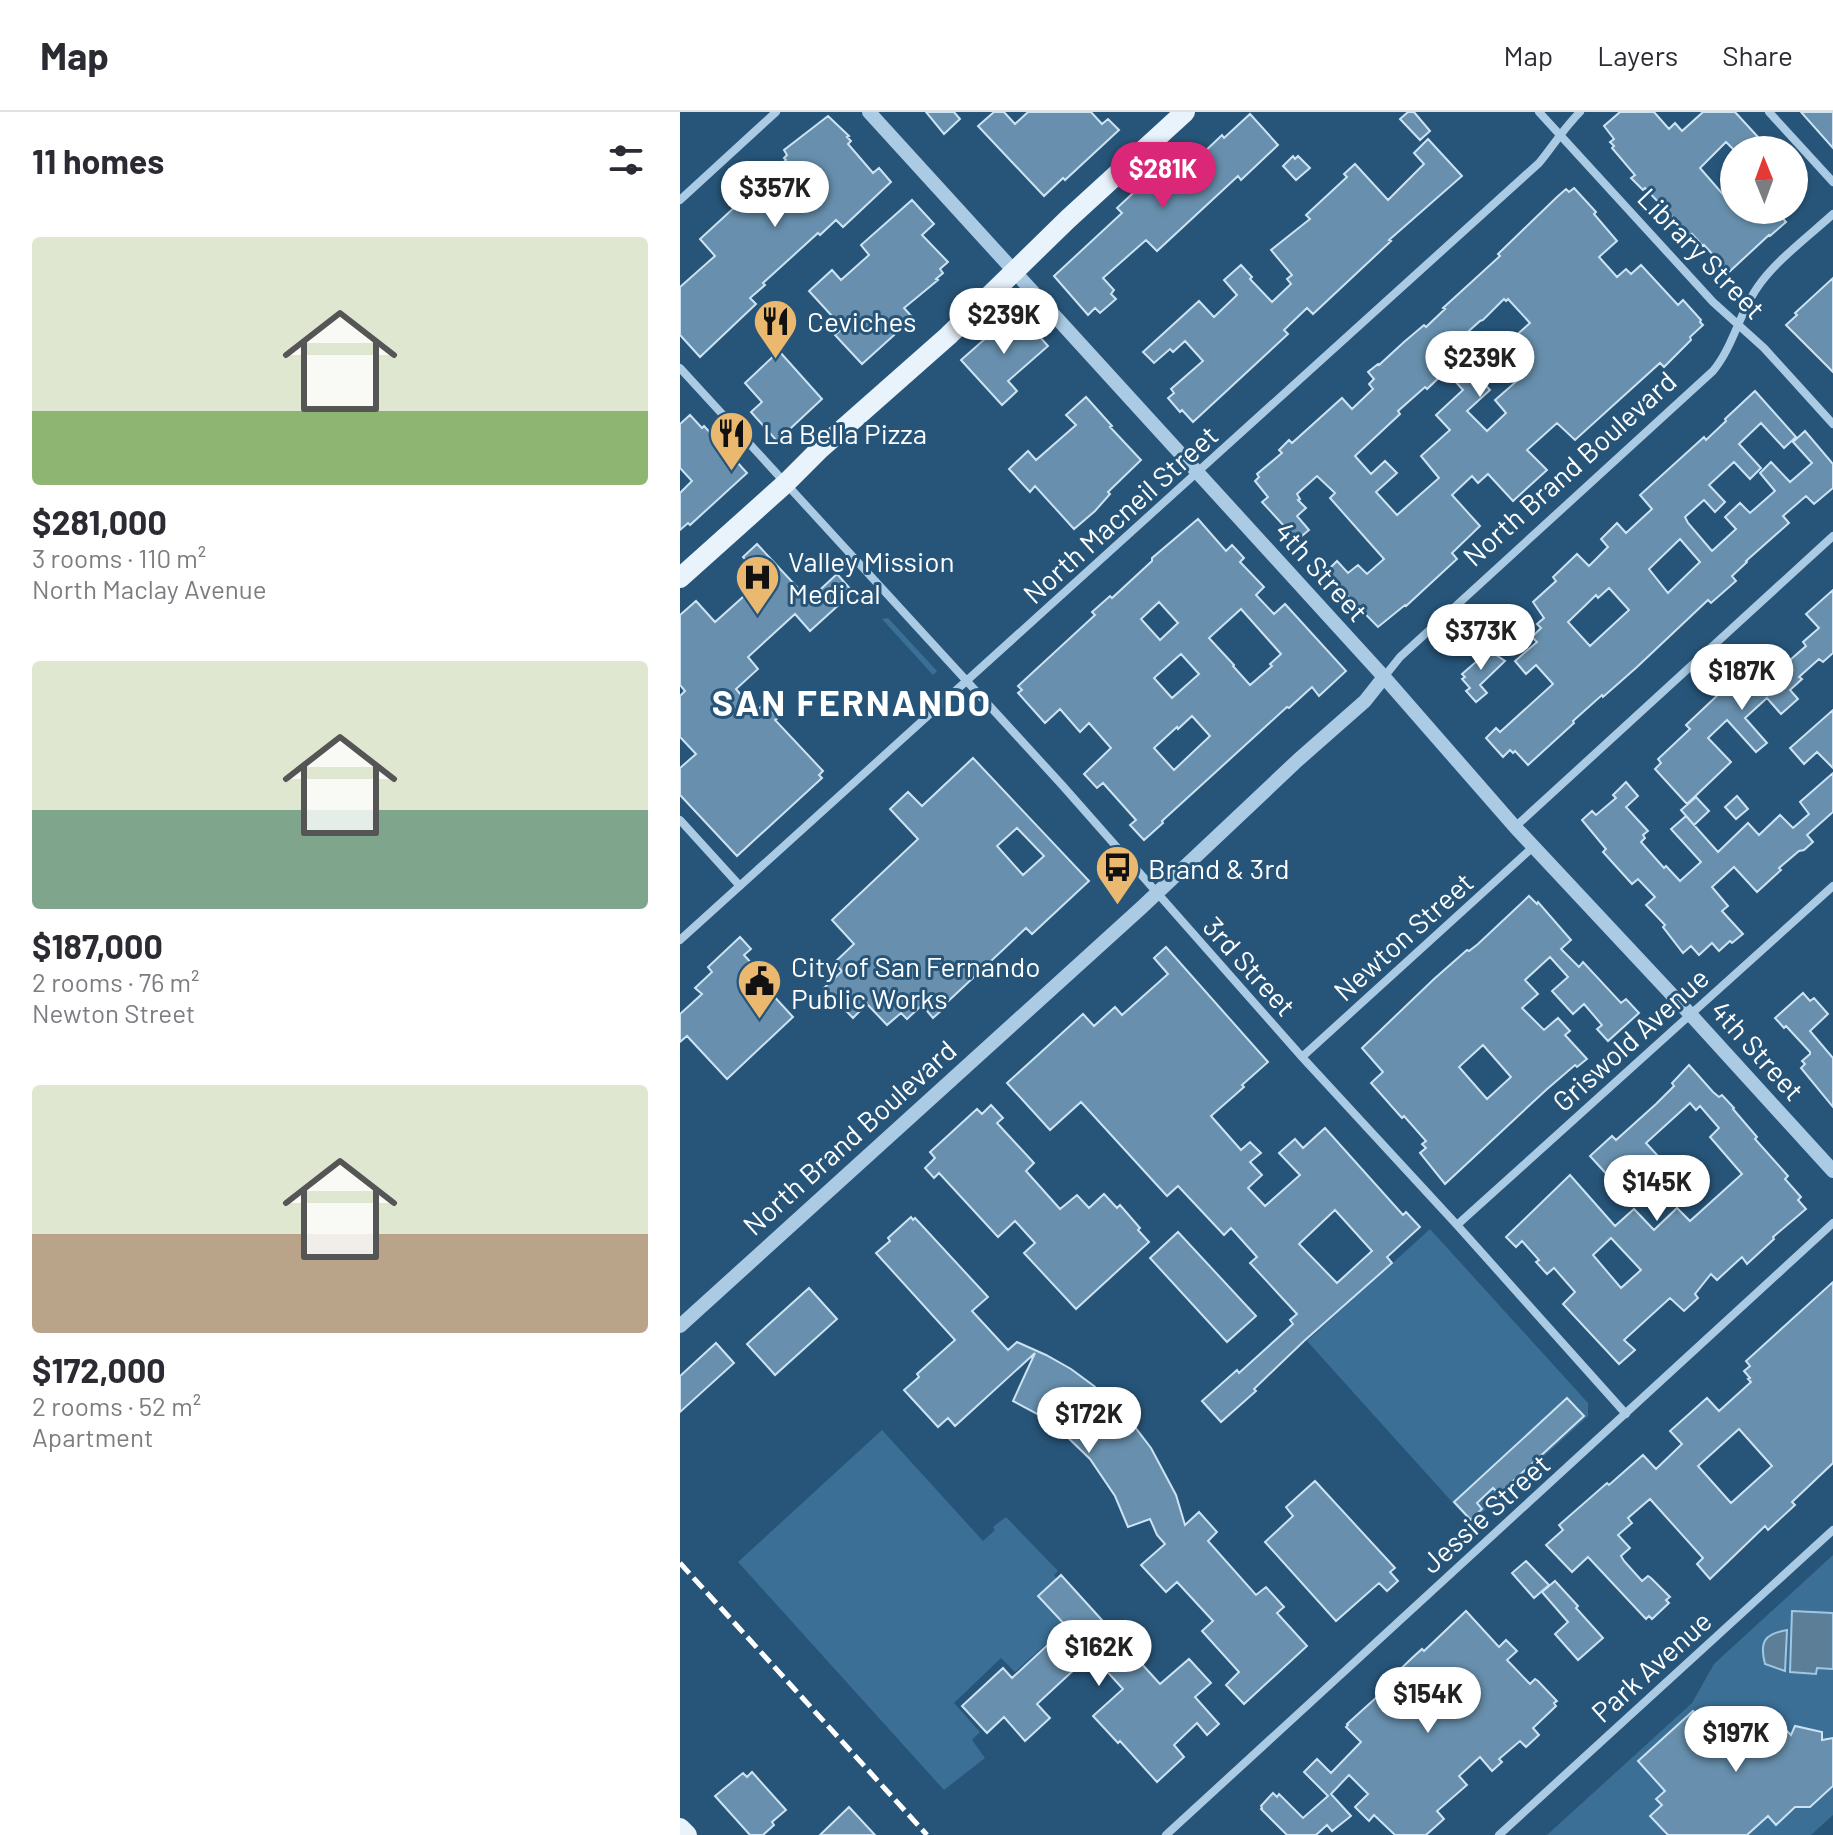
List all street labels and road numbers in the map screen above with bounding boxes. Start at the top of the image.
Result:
street label: Library Street [1631,181,1773,325]
street label: North Brand Boulevard [1455,363,1683,573]
street label: North Macneil Street [1016,418,1224,610]
street label: 4th Street [1268,514,1376,628]
street label: Newton Street [1326,865,1480,1007]
street label: 3rd Street [1197,909,1303,1023]
street label: Griswold Avenue [1545,960,1715,1118]
street label: 4th Street [1704,993,1812,1107]
street label: North Brand Boulevard [735,1032,963,1242]
street label: Jessie Street [1414,1446,1556,1580]
street label: Park Avenue [1584,1603,1718,1729]

